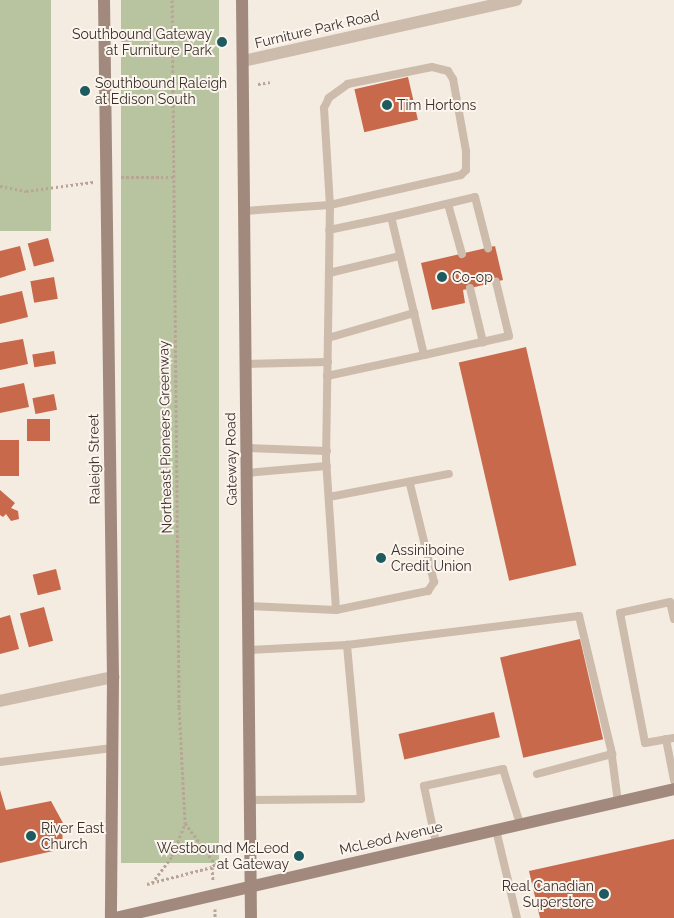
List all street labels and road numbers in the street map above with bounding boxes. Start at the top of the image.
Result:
street label: Furniture Park Road [253,6,381,52]
street label: Northeast Pioneers Greenway [155,340,175,534]
street label: Gateway Road [222,412,240,506]
street label: Raleigh Street [85,413,103,505]
street label: McLeod Avenue [338,818,444,858]

